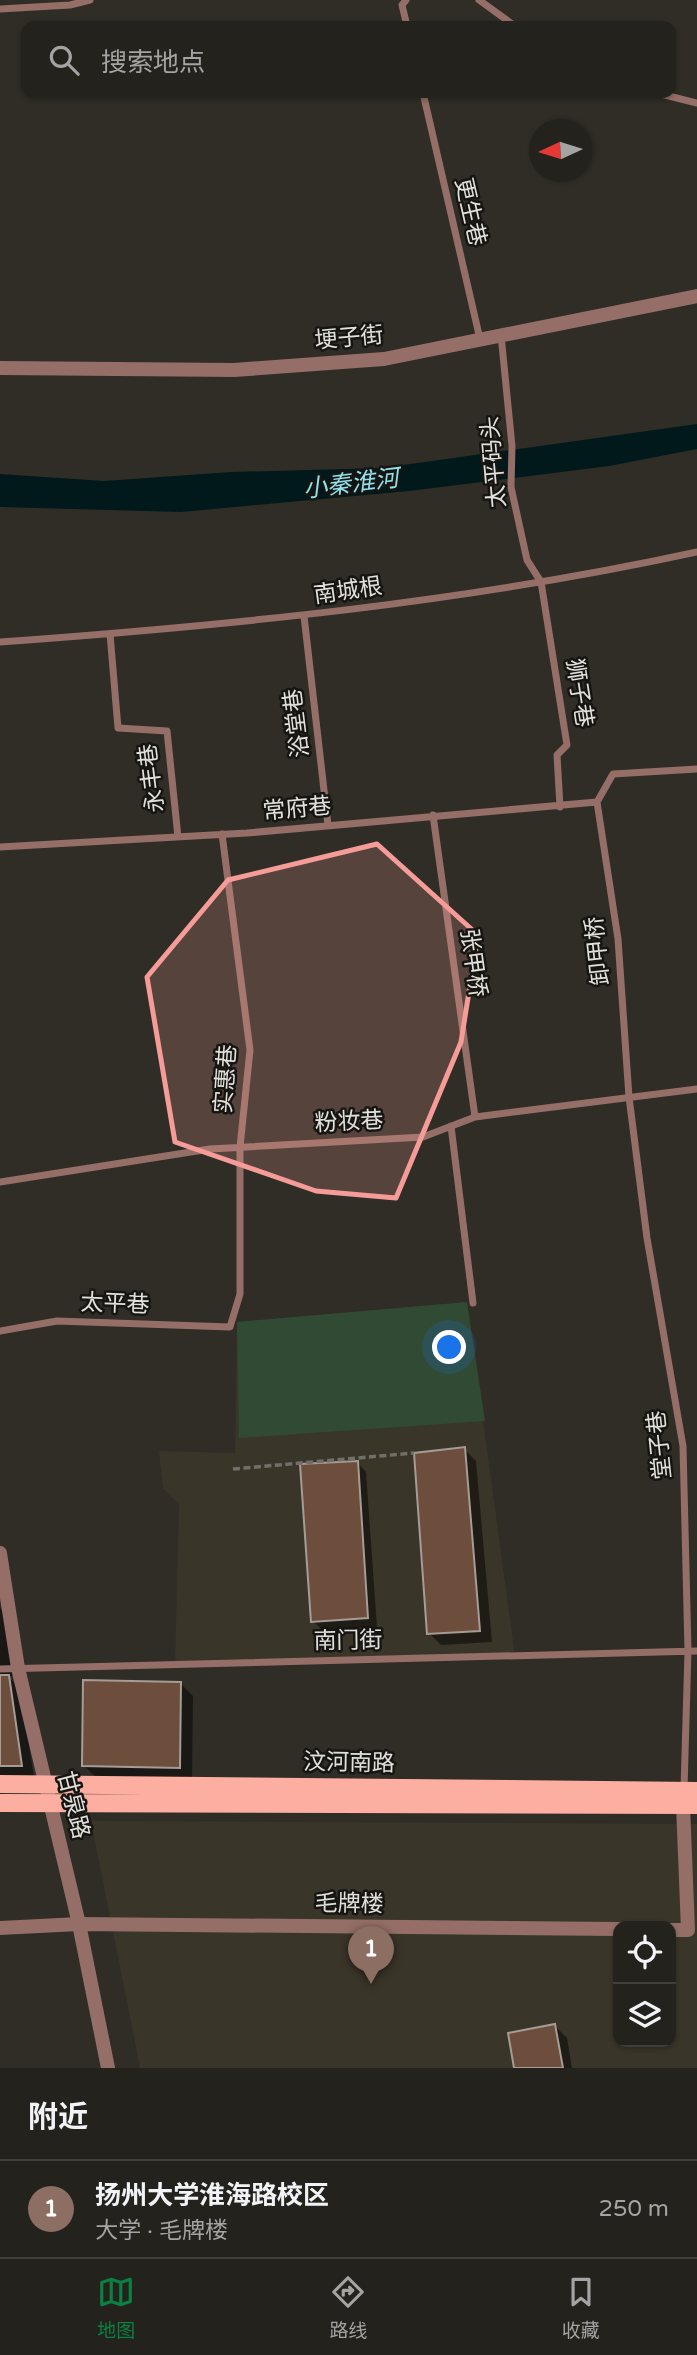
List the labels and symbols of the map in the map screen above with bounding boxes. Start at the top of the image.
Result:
north arrow [529,119,592,182]
street label: 更生巷 [449,175,491,249]
street label: 埂子街 [313,321,385,355]
street label: 太平码头 [476,415,512,509]
water label: 小秦淮河 [302,463,404,504]
street label: 南城根 [312,572,384,610]
street label: 狮子巷 [560,657,598,729]
street label: 浴堂巷 [279,687,315,759]
street label: 永丰巷 [134,742,170,814]
street label: 常府巷 [261,792,333,826]
street label: 卸甲桥 [580,915,616,987]
street label: 张甲桥 [454,927,492,999]
street label: 实惠巷 [210,1044,242,1114]
street label: 粉妆巷 [314,1106,384,1138]
street label: 太平巷 [80,1289,150,1319]
your location [432,1330,466,1364]
street label: 堂子巷 [642,1409,678,1481]
street label: 南门街 [313,1626,383,1656]
street label: 汶河南路 [303,1748,395,1778]
street label: 甘泉路 [51,1768,95,1842]
street label: 毛牌楼 [314,1889,384,1919]
pin: 1 [348,1926,394,1984]

